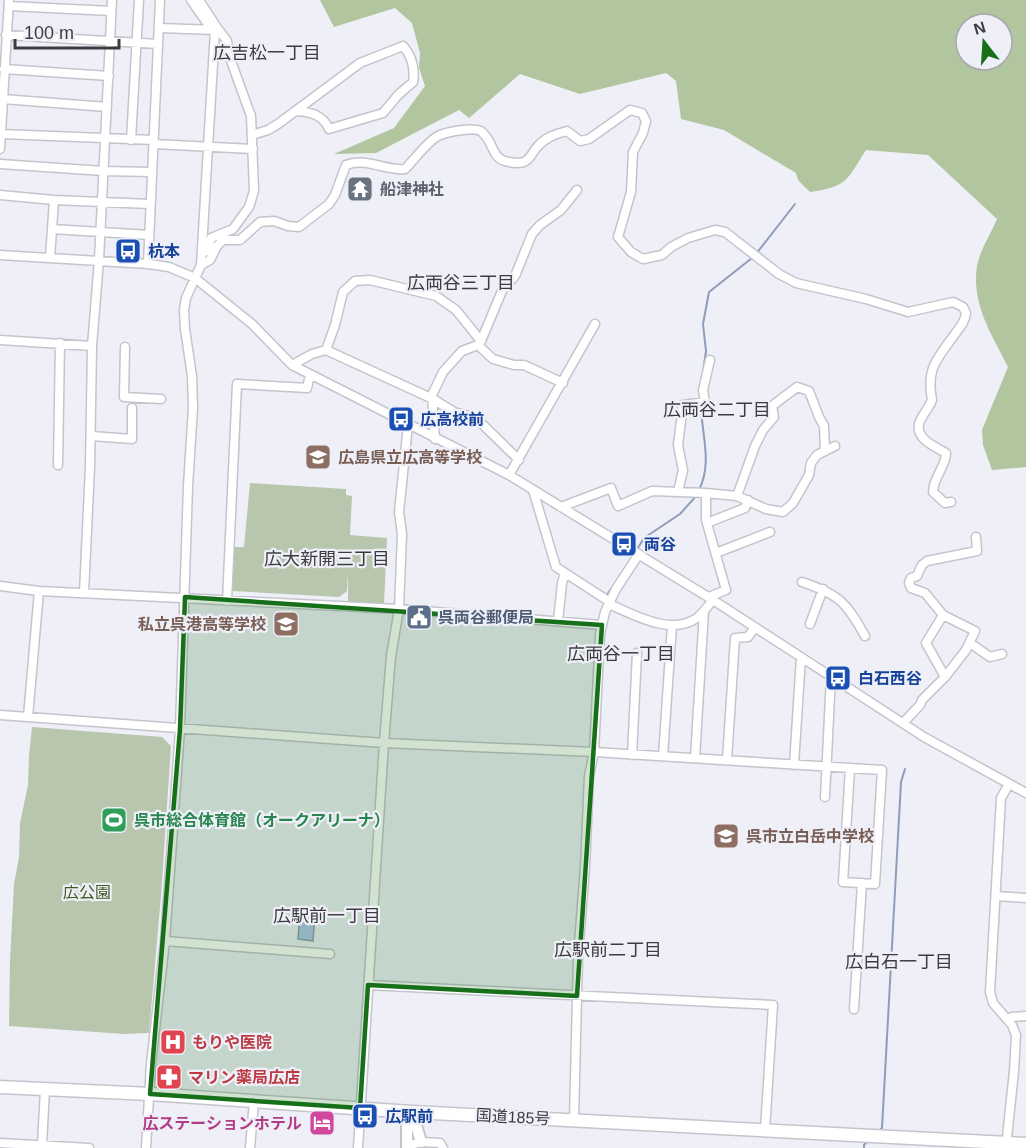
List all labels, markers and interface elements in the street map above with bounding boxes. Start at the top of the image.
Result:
scale bar [15,12,118,50]
north arrow [954,12,1014,72]
text: N [972,18,988,38]
text: 100 m [24,23,74,43]
district label: 広吉松一丁目 [213,43,321,63]
temple icon: 船津神社 [345,174,375,204]
place label: 船津神社 [380,180,444,198]
bus stop icon: 杭本 [113,236,143,266]
place label: 杭本 [148,242,180,260]
district label: 広両谷三丁目 [407,273,515,293]
district label: 広両谷二丁目 [663,400,771,420]
bus stop icon: 広高校前 [386,404,416,434]
place label: 広高校前 [420,411,484,428]
school or university icon: 広島県立広高等学校 [303,442,333,472]
place label: 広島県立広高等学校 [338,449,482,466]
bus stop icon: 両谷 [609,529,639,559]
place label: 両谷 [644,536,676,553]
district label: 広大新開三丁目 [264,549,390,569]
public building icon: 呉両谷郵便局 [404,602,434,632]
school or university icon: 私立呉港高等学校 [271,609,301,639]
place label: 呉両谷郵便局 [438,609,534,626]
place label: 私立呉港高等学校 [138,616,266,633]
district label: 広両谷一丁目 [567,644,675,664]
bus stop icon: 白石西谷 [823,663,853,693]
place label: 白石西谷 [858,670,922,687]
sports icon: 呉市総合体育館（オークアリーナ） [99,805,129,835]
place label: 呉市総合体育館（オークアリーナ） [134,811,390,829]
school or university icon: 呉市立白岳中学校 [711,821,741,851]
place label: 呉市立白岳中学校 [746,828,874,845]
park label: 広公園 [63,884,111,901]
district label: 広駅前一丁目 [273,906,381,926]
district label: 広駅前二丁目 [554,940,662,960]
district label: 広白石一丁目 [845,952,953,972]
hospital icon: もりや医院 [158,1027,188,1057]
place label: もりや医院 [192,1034,272,1051]
pharmacy icon: マリン薬局広店 [154,1062,184,1092]
place label: マリン薬局広店 [188,1069,300,1086]
bus stop icon: 広駅前 [350,1101,380,1131]
street label: 国道185号 [475,1107,551,1127]
hotel icon: 広ステーションホテル [307,1108,337,1138]
place label: 広駅前 [385,1108,433,1125]
place label: 広ステーションホテル [142,1115,302,1132]

